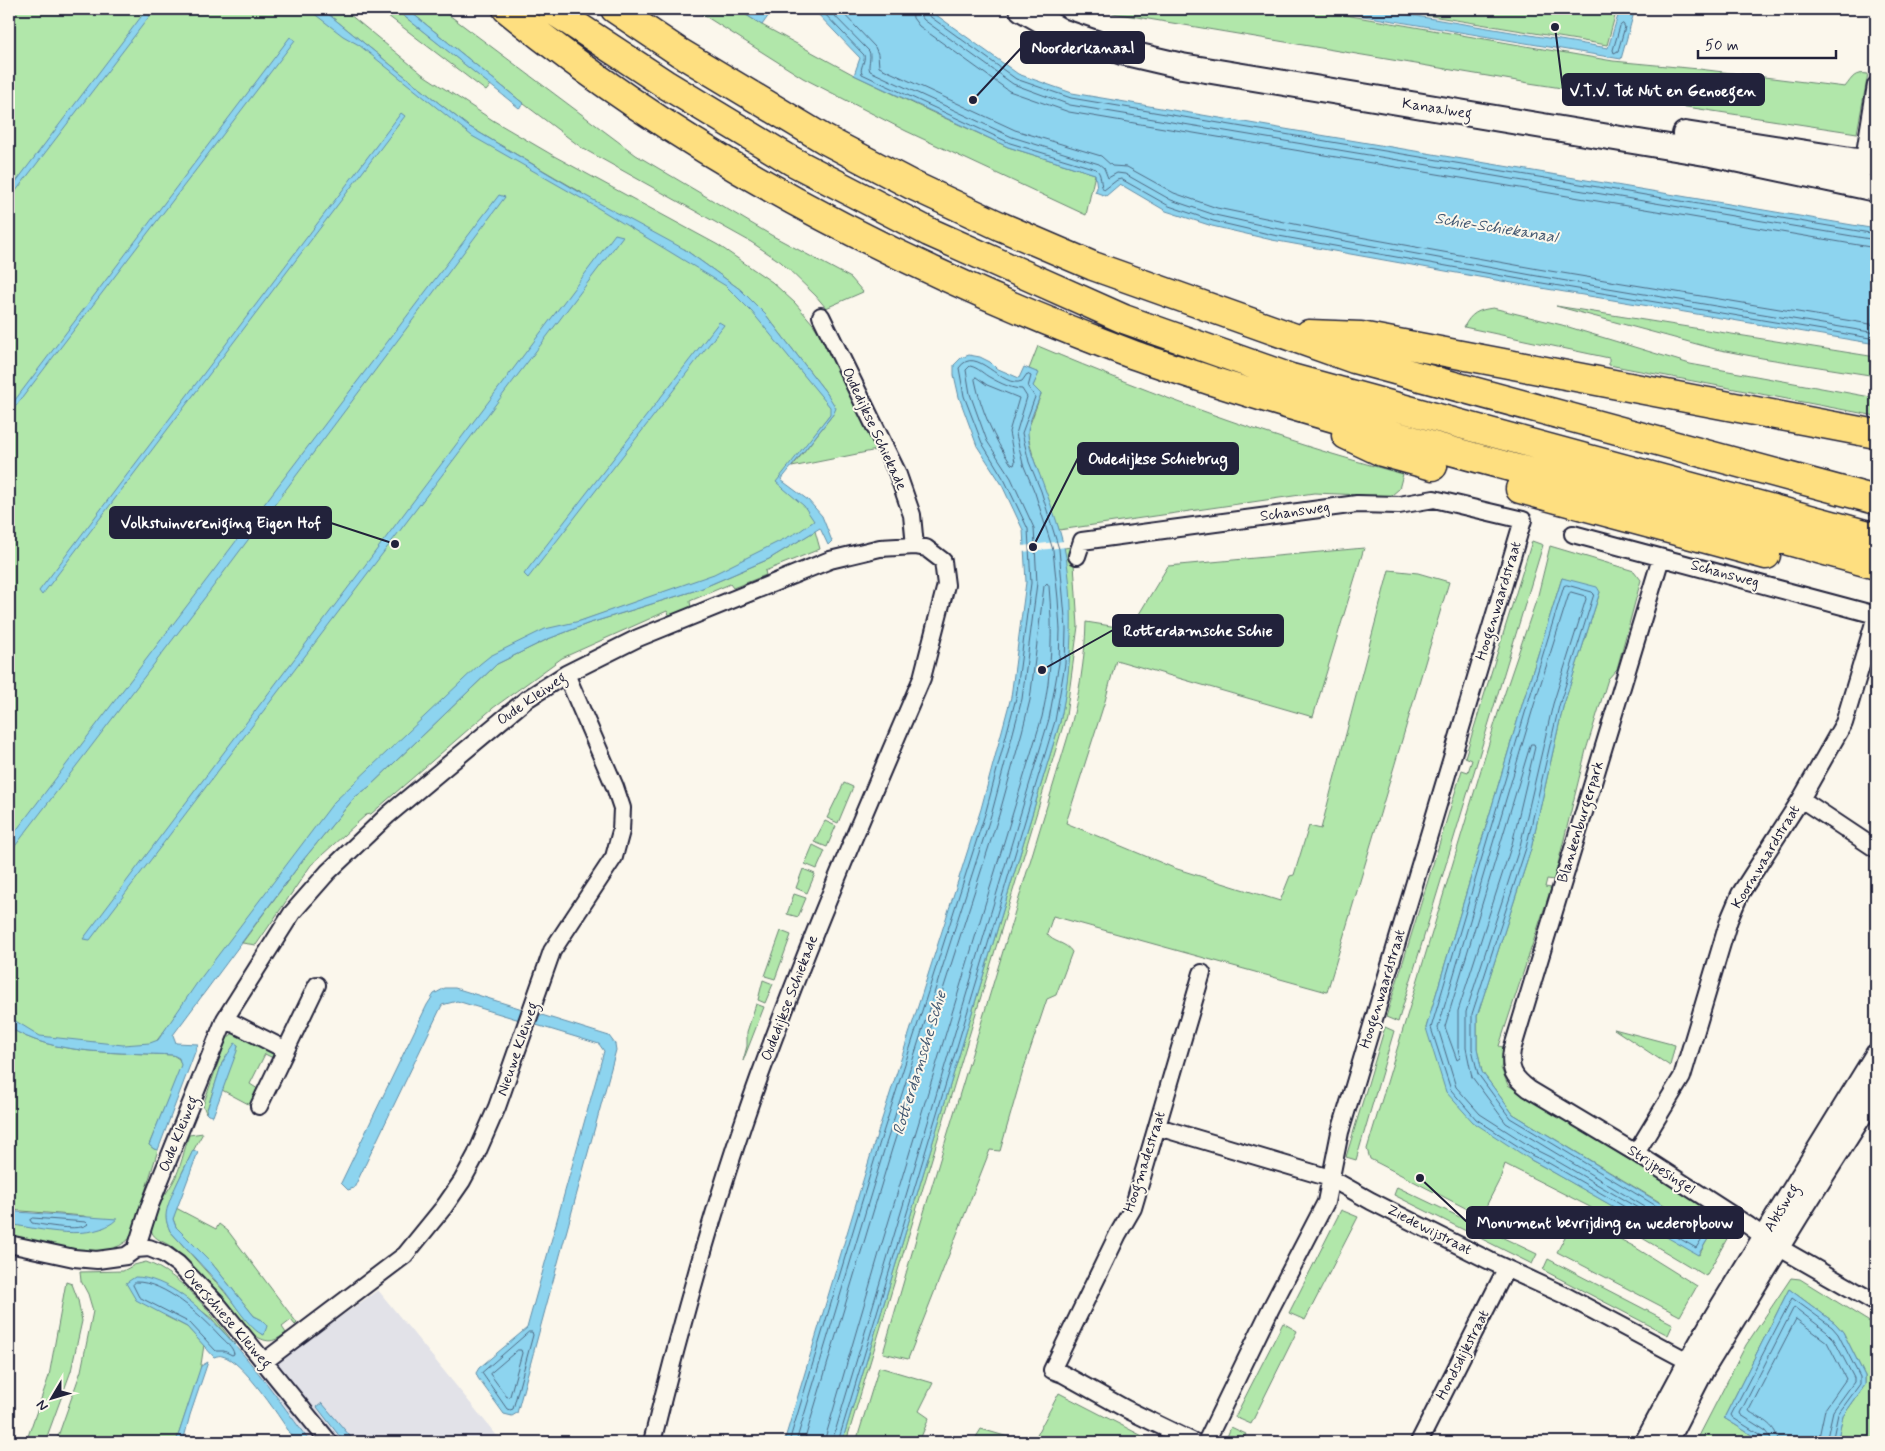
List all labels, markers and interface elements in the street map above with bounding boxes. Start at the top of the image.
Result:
scale bar [1698,28,1835,60]
callout: Noorderkanaal [1021,32,1144,63]
text: 50 m [1705,36,1739,56]
text: Noorderkanaal [1032,38,1134,59]
callout: V.T.V. Tot Nut en Genoegen [1563,74,1764,105]
text: V.T.V. Tot Nut en Genoegen [1570,81,1757,104]
street label: Kanaalweg [1401,94,1473,125]
water label: Schie-Schiekanaal [1433,208,1562,248]
street label: Oudedijkse Schiekade [837,364,911,494]
callout: Oudedijkse Schiebrug [1078,443,1238,474]
text: Oudedijkse Schiebrug [1088,449,1228,472]
street label: Schansweg [1259,497,1331,527]
callout: Volkstuinvereniging Eigen Hof [110,507,331,538]
text: Volkstuinvereniging Eigen Hof [121,513,321,536]
street label: Hoogenwaardstraat [1471,539,1528,663]
street label: Schansweg [1689,555,1761,593]
callout: Rotterdamsche Schie [1113,615,1283,646]
text: Rotterdamsche Schie [1123,621,1273,642]
street label: Oude Kleiweg [493,668,571,731]
street label: Blankenburgerpark [1553,759,1610,886]
street label: Koornwaardstraat [1727,801,1805,913]
street label: Hoogenwaardstraat [1355,927,1412,1051]
street label: Oudedijkse Schiekade [757,932,823,1064]
water label: Rotterdamsche Schie [888,988,952,1137]
street label: Nieuwe Kleiweg [493,999,544,1099]
street label: Oude Kleiweg [155,1093,204,1175]
street label: Hoogmadestraat [1119,1109,1172,1215]
street label: Strijpesingel [1623,1141,1699,1200]
street label: Abtsweg [1760,1180,1805,1236]
street label: Ziedewijstraat [1383,1200,1475,1260]
callout: Monument bevrijding en wederopbouw [1467,1207,1743,1238]
text: Monument bevrijding en wederopbouw [1477,1213,1734,1236]
street label: Overschiese Kleiweg [177,1265,276,1374]
street label: Hondsdijkstraat [1432,1306,1494,1403]
north arrow [28,1374,78,1424]
text: N [33,1396,53,1415]

